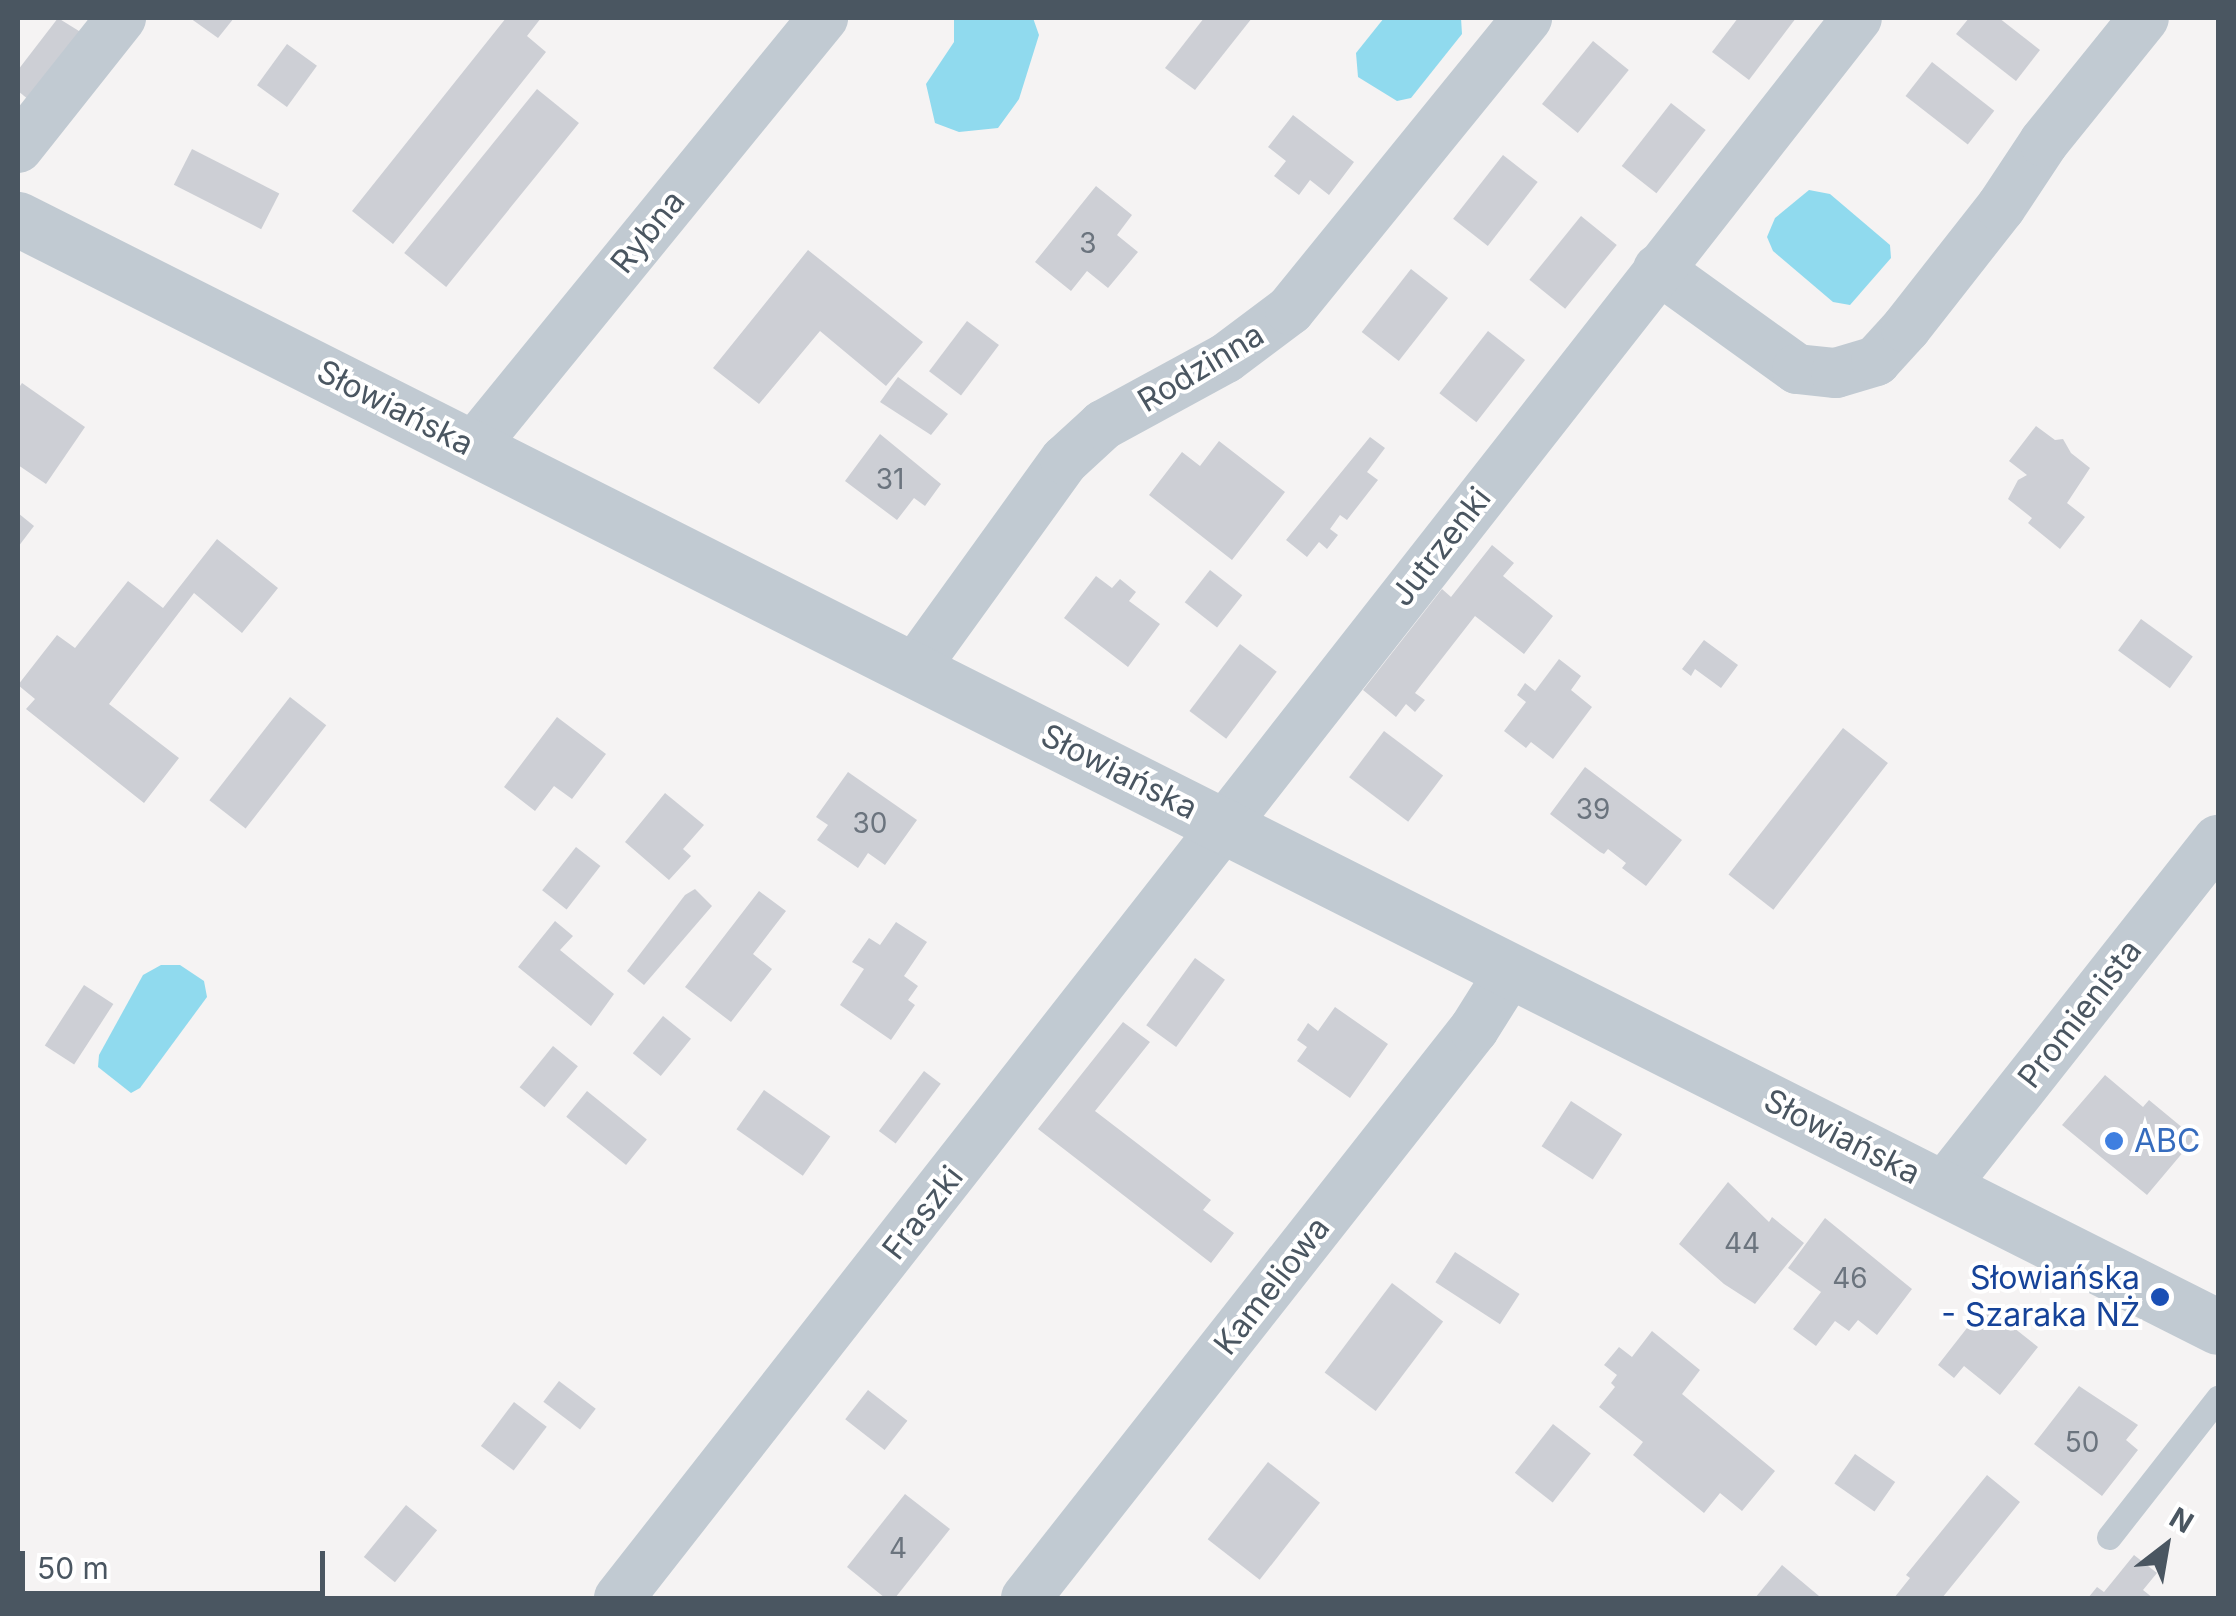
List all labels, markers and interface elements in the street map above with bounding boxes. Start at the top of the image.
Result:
street label: Rybna [603,183,693,281]
house number: 3 [1079,226,1097,260]
street label: Rodzinna [1131,315,1271,421]
street label: Słowiańska [310,352,480,464]
house number: 31 [876,462,904,496]
street label: Jutrzenki [1383,480,1499,614]
street label: Słowiańska [1034,716,1204,828]
house number: 39 [1576,792,1610,826]
house number: 30 [853,806,887,840]
street label: Promienista [2010,932,2150,1096]
street label: Słowiańska [1757,1081,1927,1193]
place label: ABC [2134,1122,2200,1160]
marker: ABC [2103,1130,2125,1152]
street label: Fraszki [875,1159,971,1267]
street label: Kameliowa [1206,1209,1338,1363]
house number: 44 [1724,1226,1760,1260]
place label: Słowiańska - Szaraka NŻ [1941,1260,2140,1335]
house number: 46 [1832,1261,1868,1295]
marker: Słowiańska - Szaraka NŻ [2149,1286,2171,1308]
house number: 50 [2065,1425,2099,1459]
north arrow [2116,1496,2216,1596]
text: N [2164,1500,2199,1540]
scale bar [25,1531,330,1593]
house number: 4 [889,1531,907,1565]
text: 50 m [37,1550,109,1586]

